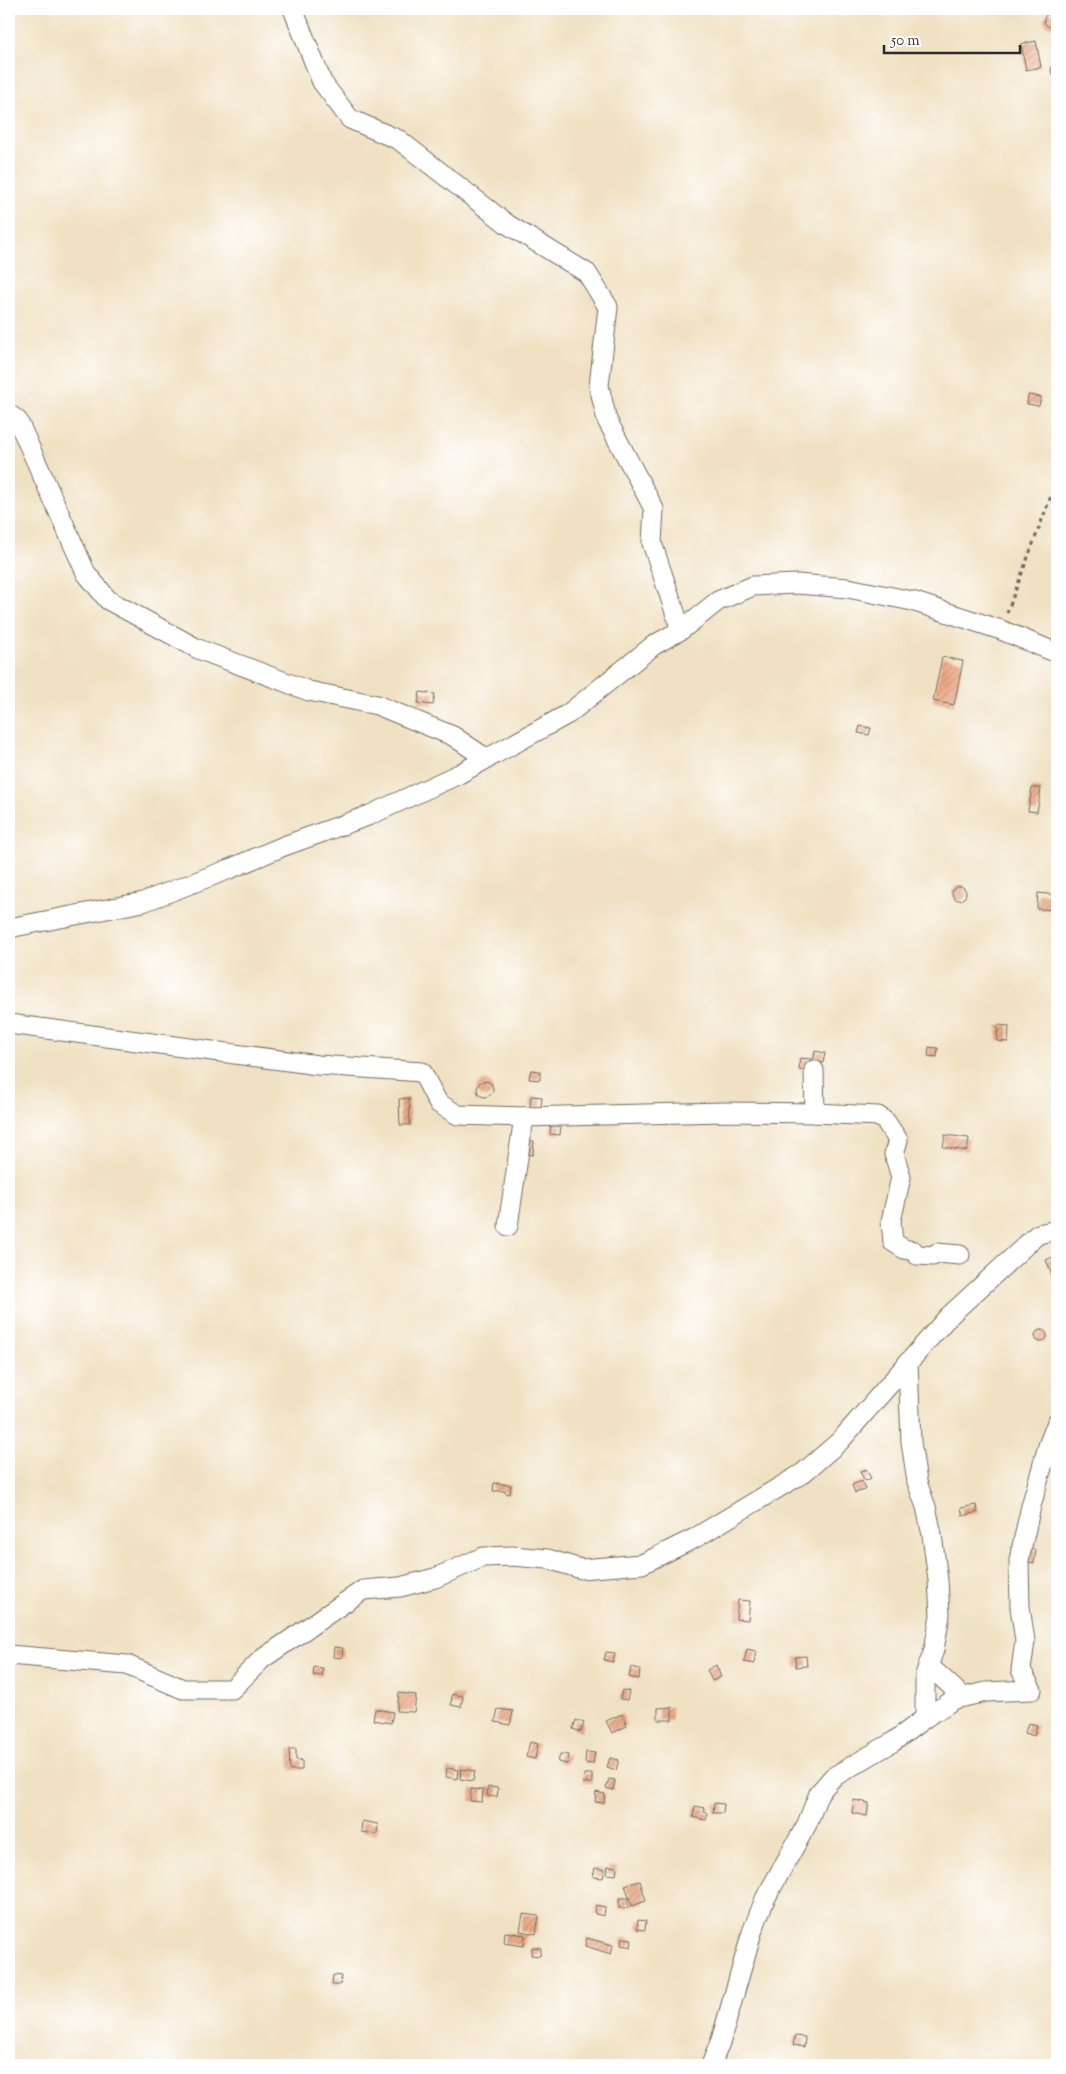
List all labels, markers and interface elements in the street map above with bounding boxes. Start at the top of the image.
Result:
scale bar [884,22,1020,54]
text: 50 m [890,31,920,52]

